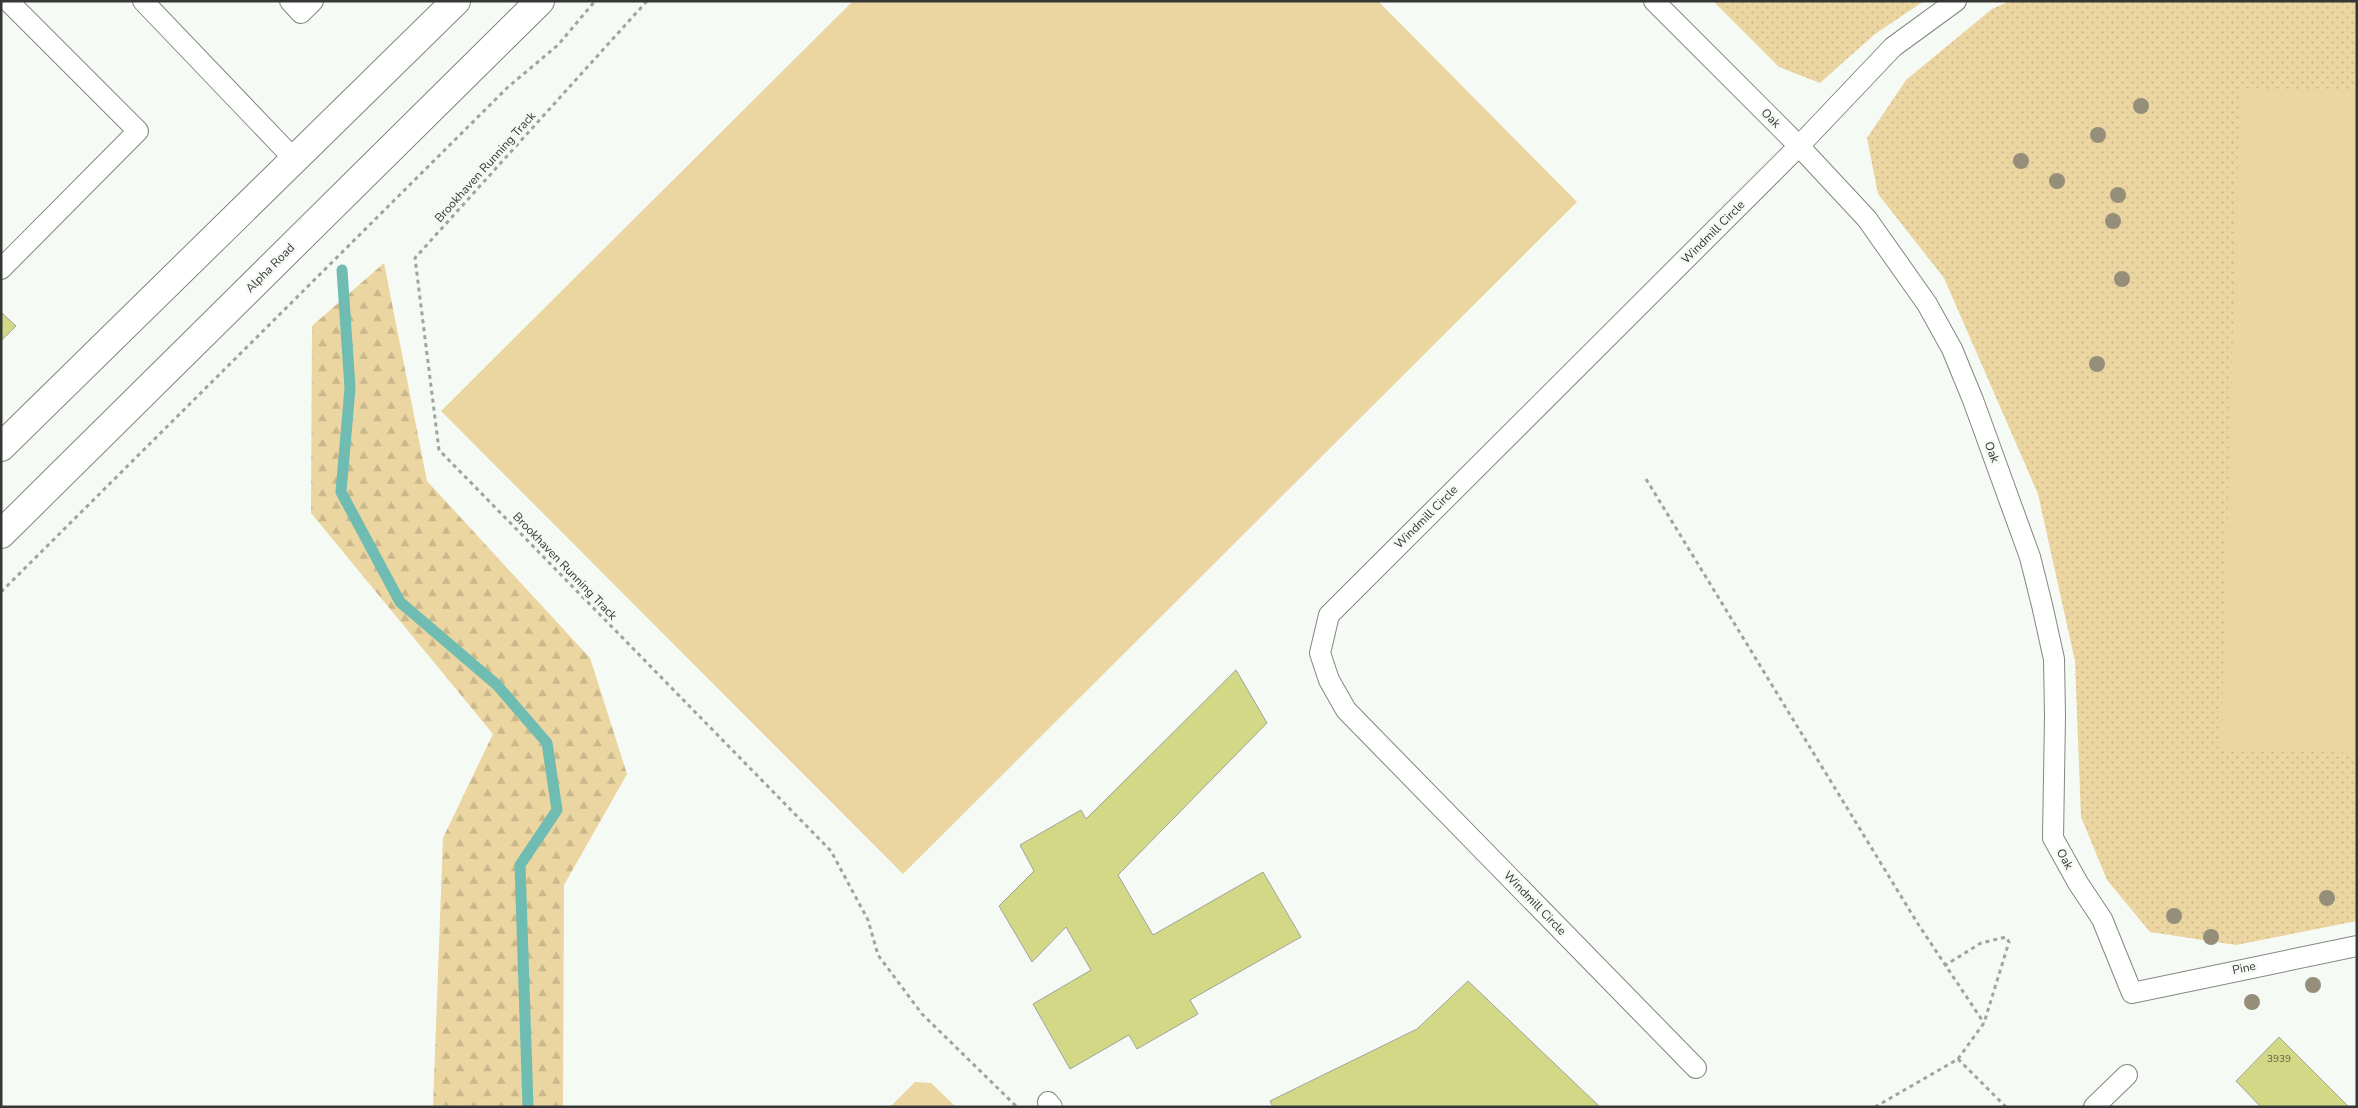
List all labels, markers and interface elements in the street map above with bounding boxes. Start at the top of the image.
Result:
street label: Oak [1758,105,1785,132]
street label: Brookhaven Running Track [431,108,540,226]
street label: Windmill Circle [1678,197,1748,267]
street label: Alpha Road [242,240,298,296]
street label: Oak [1981,439,2004,466]
street label: Windmill Circle [1391,482,1461,552]
street label: Brookhaven Running Track [509,509,621,624]
street label: Oak [2053,846,2078,873]
street label: Windmill Circle [1500,867,1570,939]
street label: Pine [2231,958,2257,978]
house number: 3939 [2267,1052,2291,1066]

